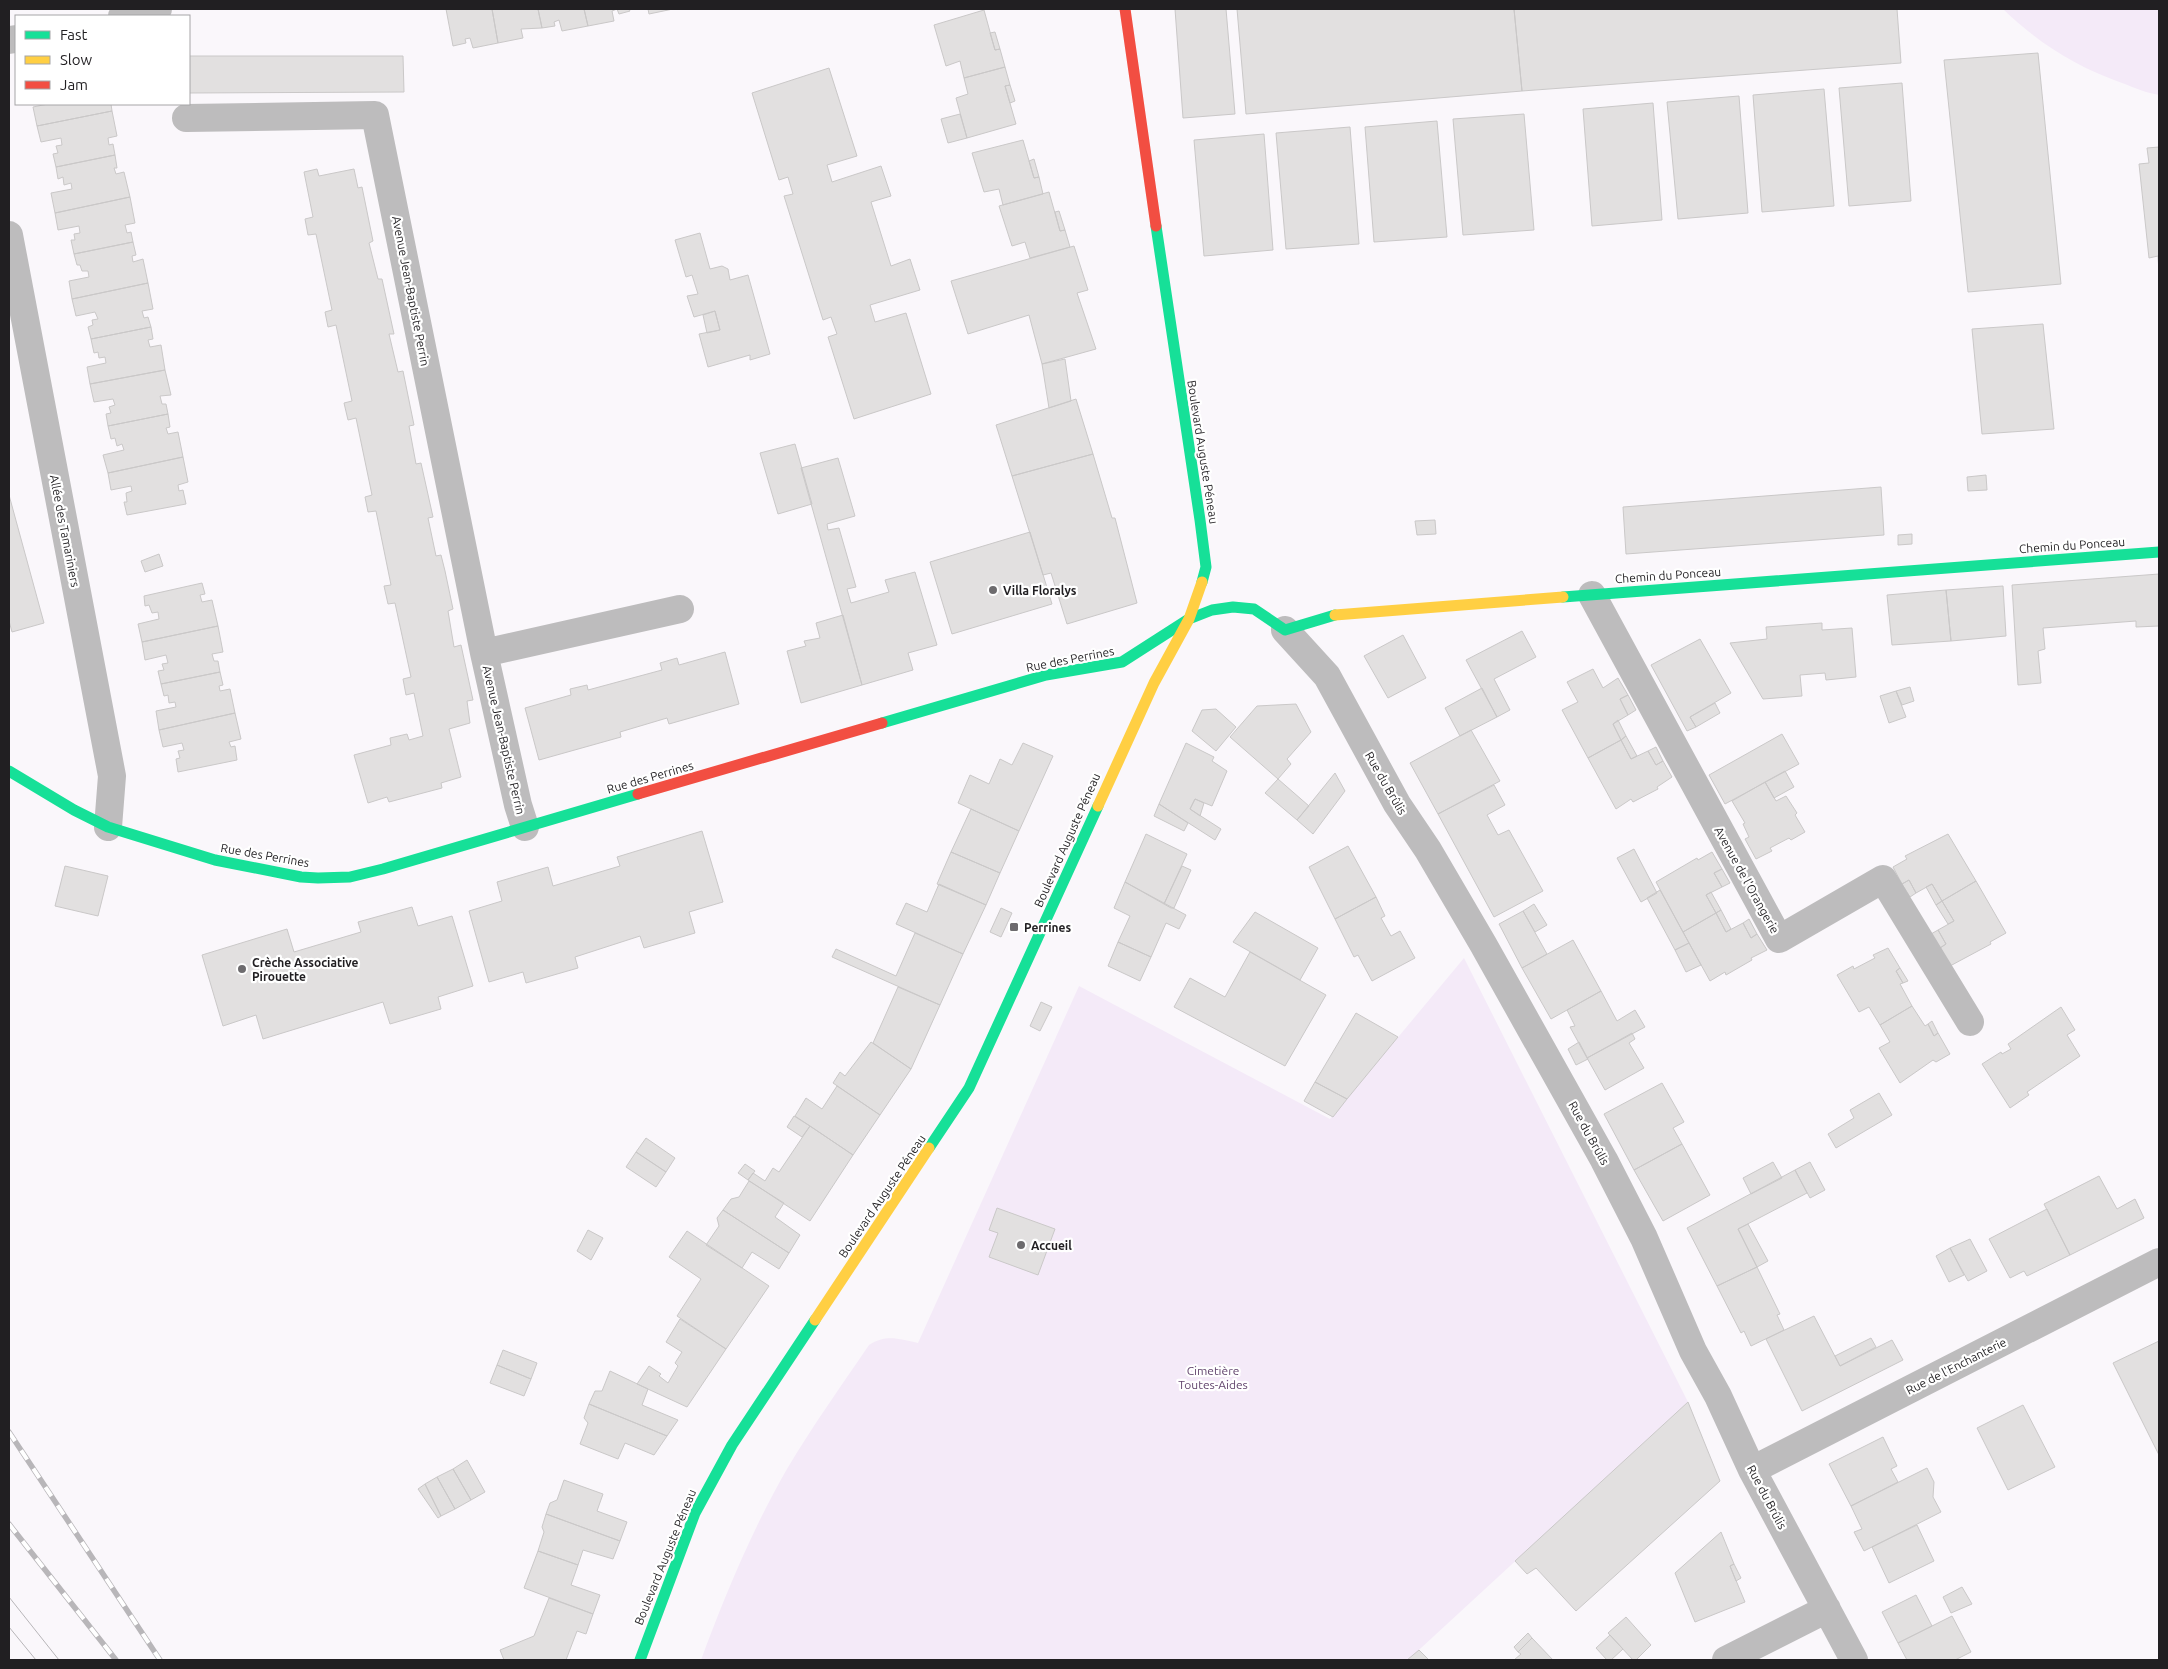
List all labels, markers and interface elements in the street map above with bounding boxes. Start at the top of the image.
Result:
legend [15,15,190,105]
text: Fast [60,26,88,43]
text: Slow [60,51,93,68]
text: Jam [60,76,88,93]
street label: Avenue Jean-Baptiste Perrin [390,215,432,367]
street label: Boulevard Auguste Péneau [1185,379,1221,525]
street label: Allée des Tamariniers [48,474,82,588]
street label: Chemin du Ponceau [2018,535,2126,555]
street label: Chemin du Ponceau [1614,565,1722,585]
marker: Villa Floralys [987,584,999,596]
place label: Villa Floralys [1003,584,1077,597]
street label: Rue des Perrines [1025,644,1115,674]
street label: Avenue Jean-Baptiste Perrin [481,664,527,816]
street label: Rue du Brûlis [1363,749,1409,817]
street label: Rue des Perrines [605,758,695,796]
street label: Boulevard Auguste Péneau [1032,771,1102,909]
street label: Avenue de l'Orangerie [1712,824,1782,936]
street label: Rue des Perrines [220,841,310,869]
marker: Perrines [1008,921,1020,933]
place label: Perrines [1024,921,1071,934]
place label: Crèche Associative Pirouette [252,956,359,983]
marker: Crèche Associative Pirouette [236,963,248,975]
street label: Rue du Brûlis [1566,1099,1612,1167]
street label: Boulevard Auguste Péneau [836,1132,928,1260]
marker: Accueil [1015,1239,1027,1251]
place label: Accueil [1031,1239,1072,1252]
street label: Rue de l'Enchanterie [1904,1335,2008,1397]
park label: Cimetière Toutes-Aides [1178,1364,1248,1391]
street label: Rue du Brûlis [1745,1463,1789,1531]
street label: Boulevard Auguste Péneau [632,1487,698,1627]

